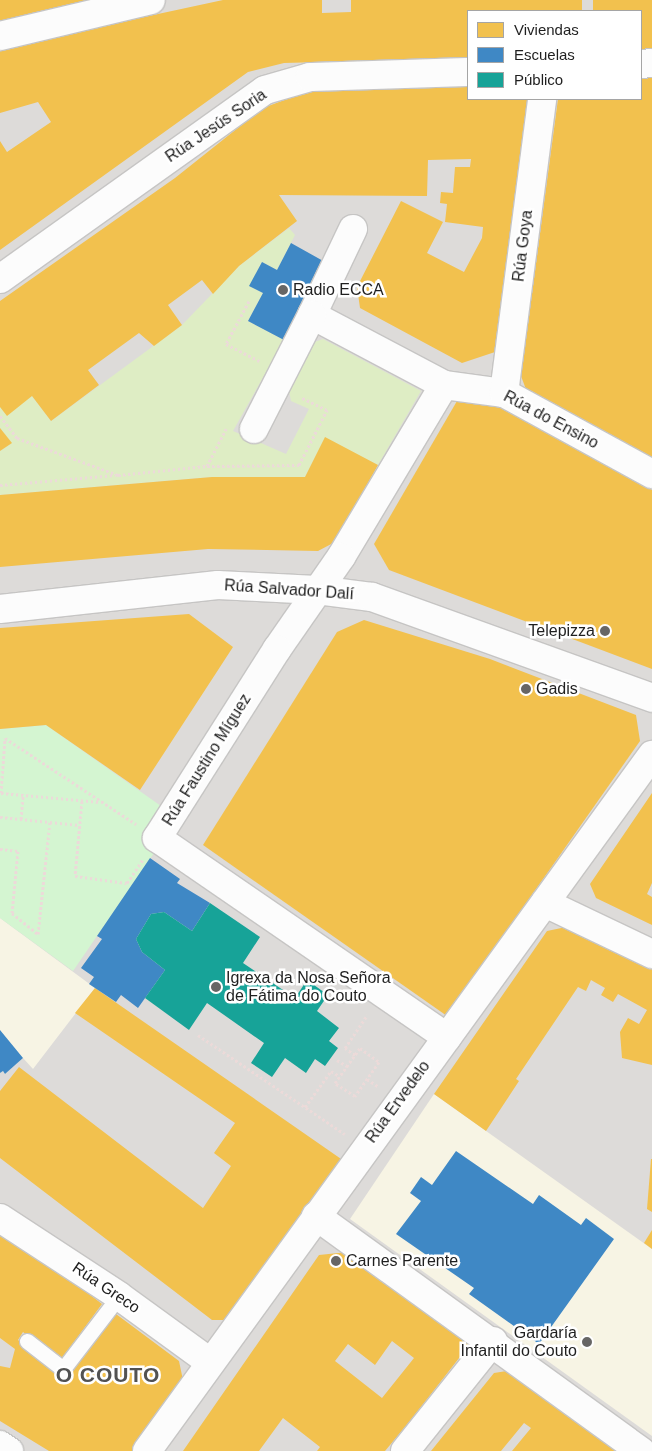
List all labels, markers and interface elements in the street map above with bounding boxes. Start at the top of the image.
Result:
legend [467,10,642,100]
text: Viviendas [514,21,579,38]
text: Escuelas [514,46,575,63]
text: Público [514,71,563,88]
street label: Rúa Jesús Soria [162,85,270,167]
street label: Rúa Goya [509,209,537,283]
place label: Radio ECCA [293,280,384,300]
marker: Radio ECCA [277,284,289,296]
street label: Rúa do Ensino [500,387,602,453]
street label: Rúa Salvador Dalí [224,576,354,604]
place label: Telepizza [528,621,595,641]
marker: Telepizza [599,625,611,637]
place label: Gadis [536,679,578,699]
marker: Gadis [520,683,532,695]
street label: Rúa Faustino Míguez [159,690,255,830]
place label: Igrexa da Nosa Señora de Fátima do Couto [226,968,391,1006]
marker: Igrexa da Nosa Señora de Fátima do Couto [210,981,222,993]
street label: Rúa Ervedelo [362,1057,434,1147]
place label: Carnes Parente [346,1251,458,1271]
marker: Carnes Parente [330,1255,342,1267]
street label: Rúa Greco [69,1258,143,1318]
place label: Gardaría Infantil do Couto [460,1323,577,1361]
marker: Gardaría Infantil do Couto [581,1336,593,1348]
district label: O COUTO [55,1362,161,1388]

